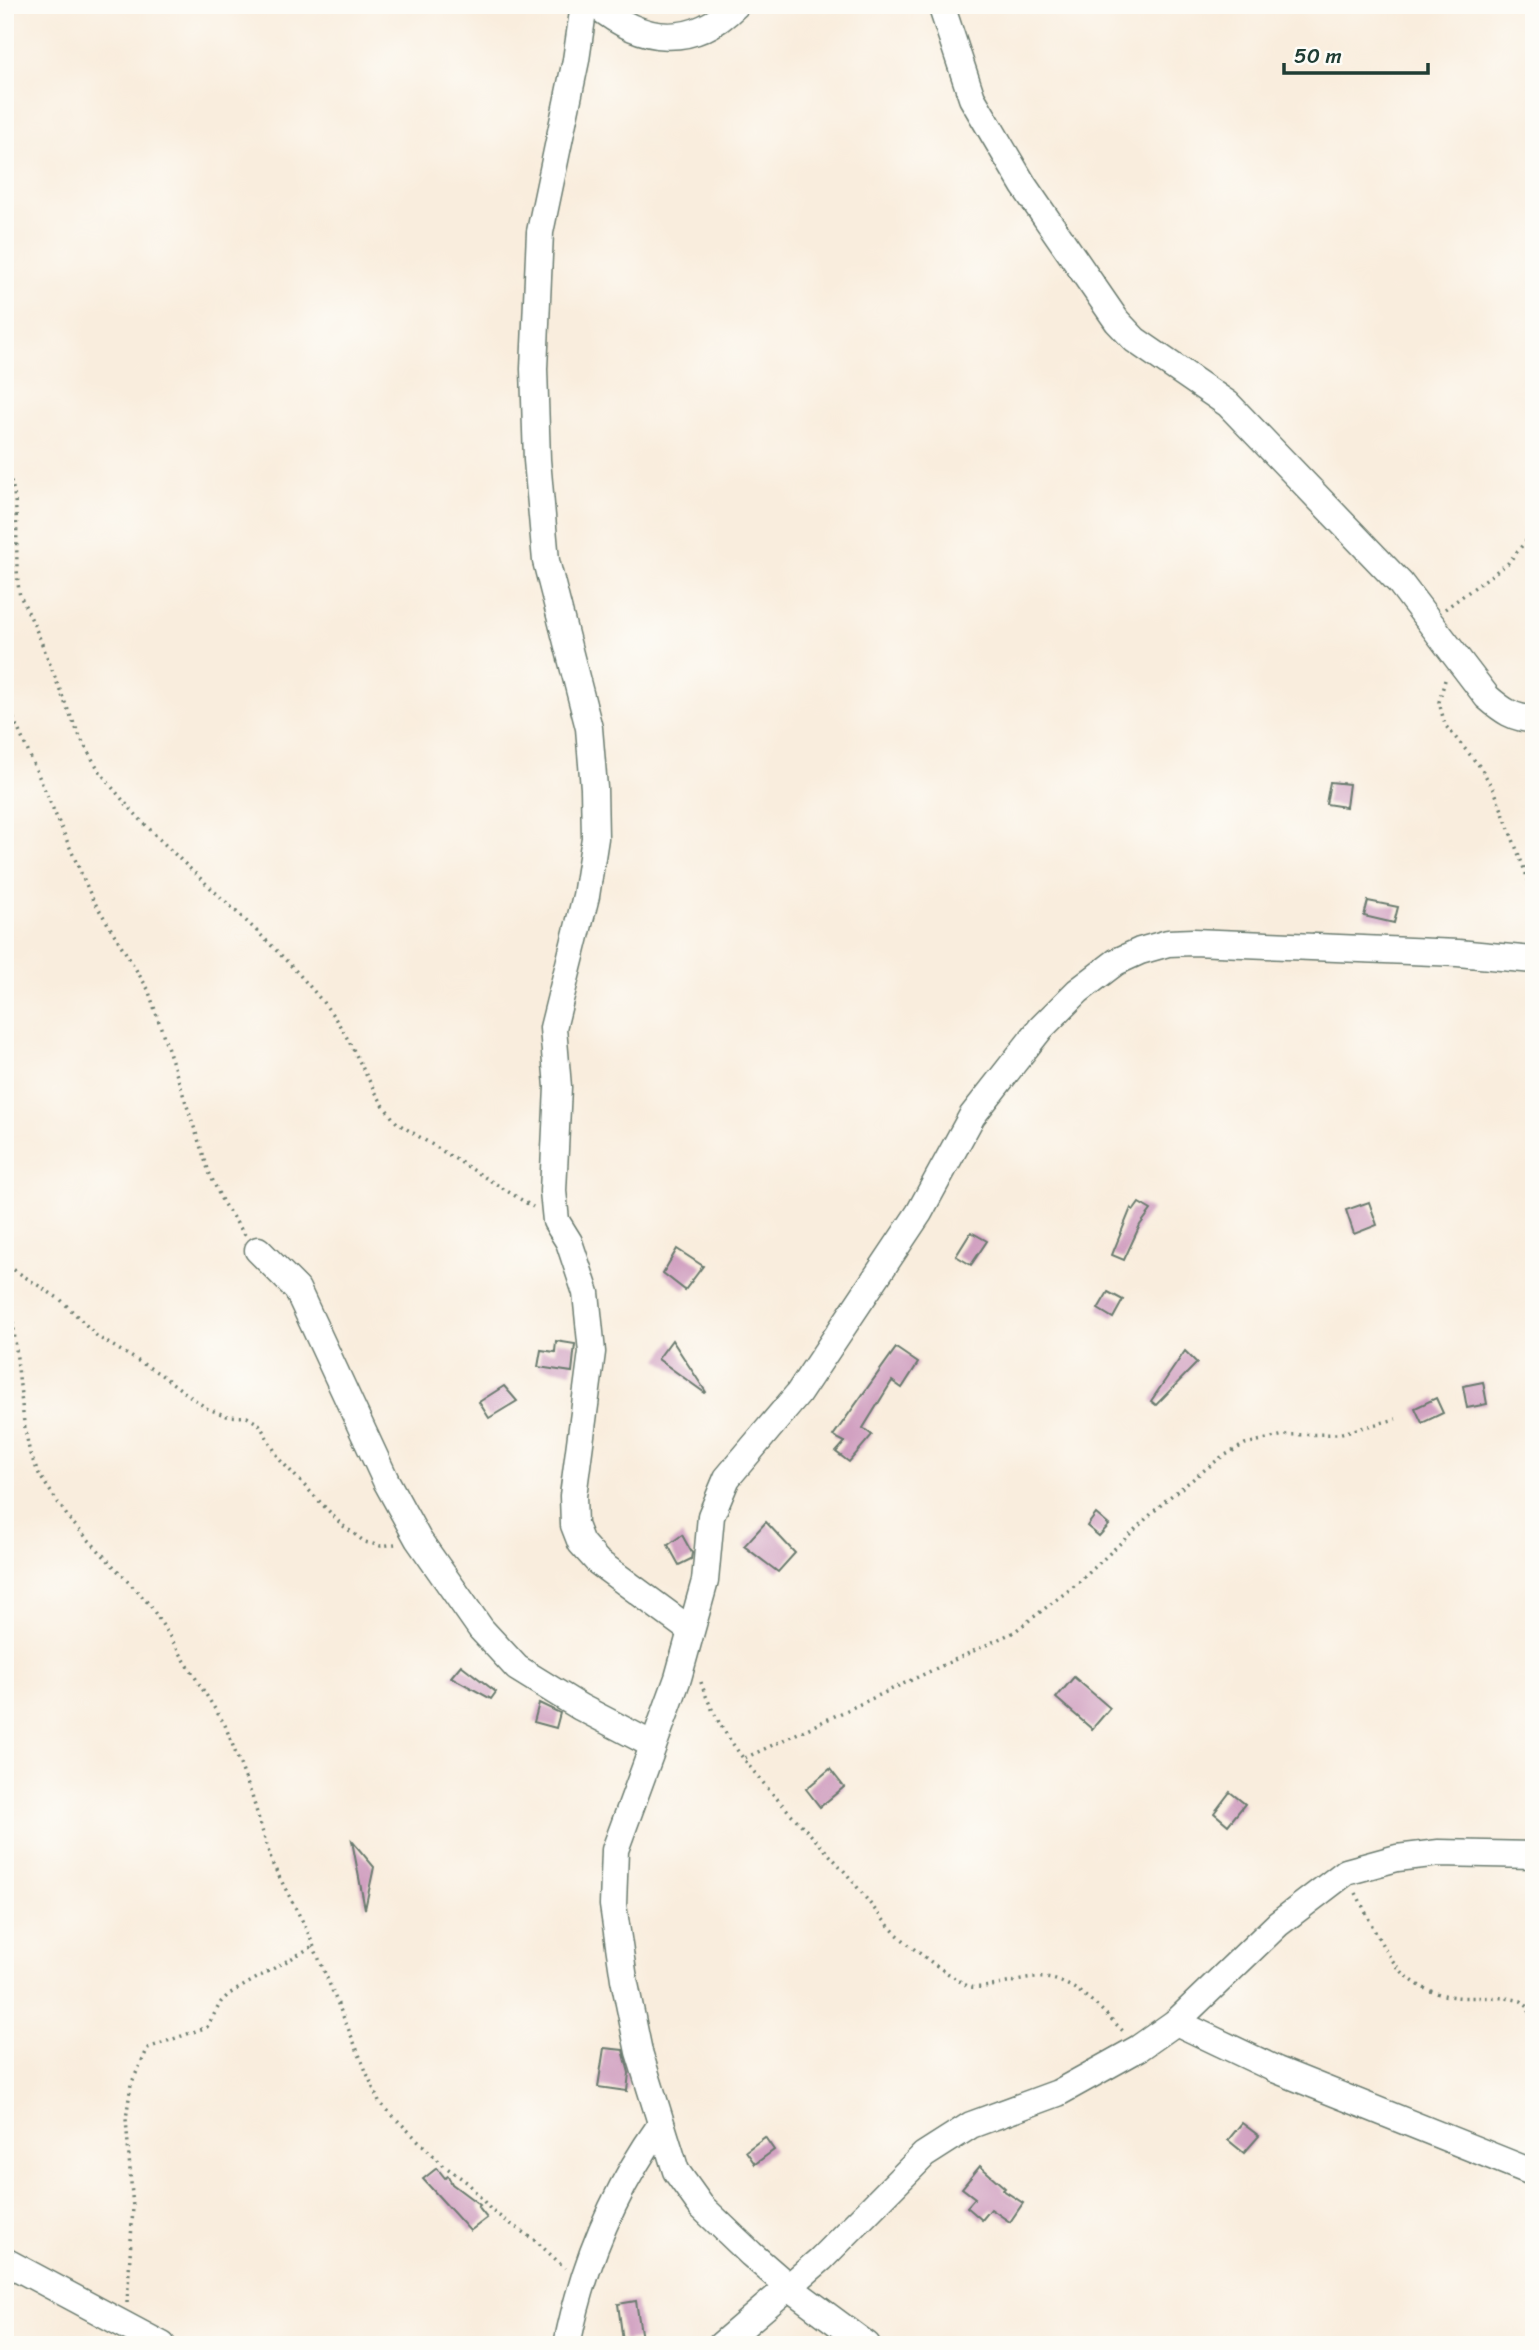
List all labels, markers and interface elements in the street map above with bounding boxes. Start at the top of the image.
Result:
scale bar [1284,32,1427,76]
text: 50 m [1294,37,1342,75]

